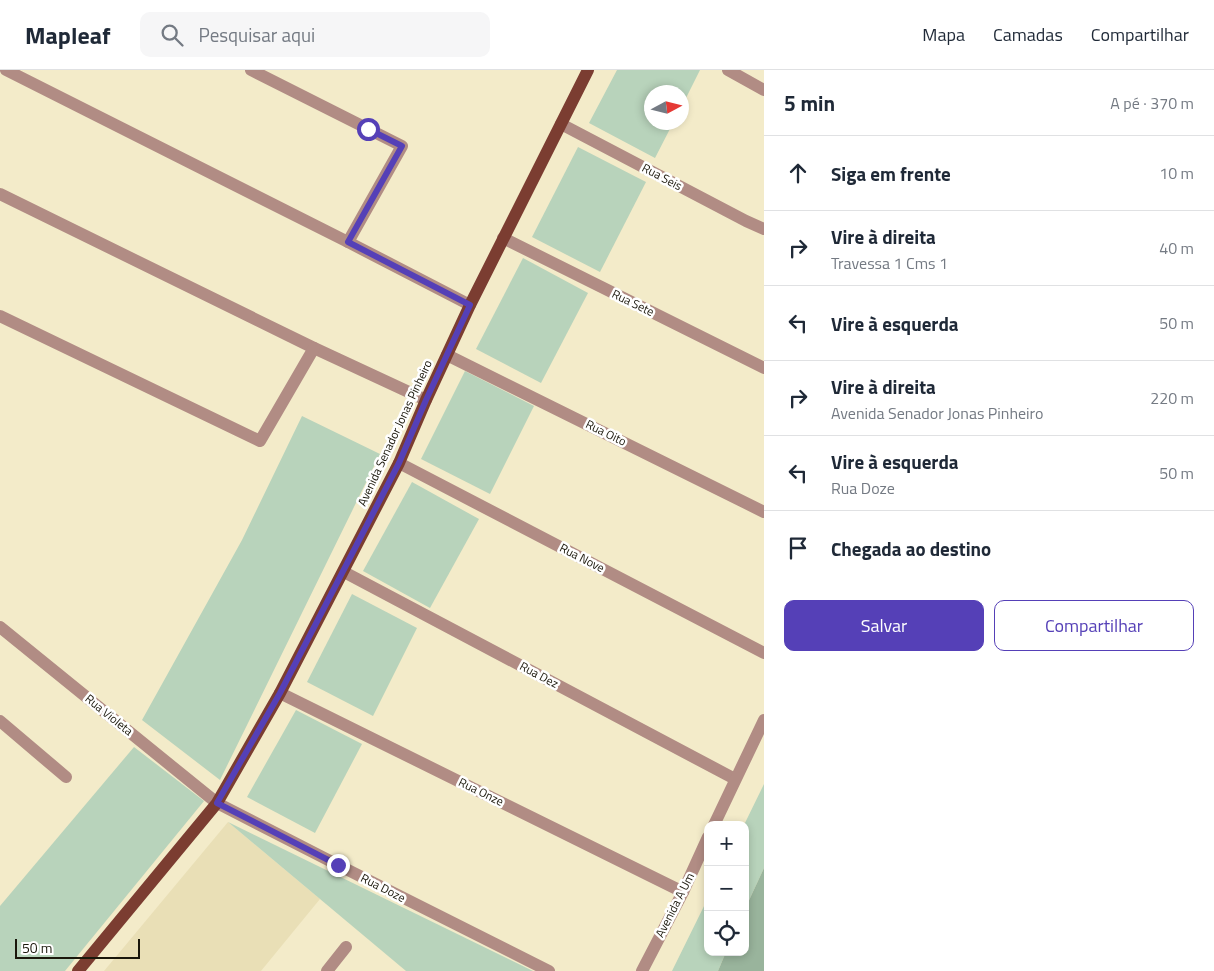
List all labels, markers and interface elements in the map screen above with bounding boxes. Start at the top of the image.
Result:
search box [140,12,490,57]
text: Mapleaf [25,17,110,53]
text: Pesquisar aqui [198,20,315,49]
icon: search [158,21,186,49]
text: Mapa [922,21,965,48]
text: Camadas [993,21,1063,48]
text: Compartilhar [1091,21,1189,48]
north arrow [644,85,689,130]
text: 5 min [784,87,835,119]
text: A pé · 370 m [1110,91,1194,115]
route start [357,118,380,141]
street label: Rua Seis [639,158,686,195]
icon: ahead [784,159,812,187]
text: Siga em frente [831,159,951,188]
text: 10 m [1159,161,1194,185]
text: Vire à direita [831,222,936,251]
icon: right [784,234,812,262]
text: 40 m [1159,236,1194,260]
text: Travessa 1 Cms 1 [831,251,948,275]
street label: Rua Sete [609,284,658,321]
icon: left [784,309,812,337]
text: Vire à esquerda [831,309,959,338]
text: 50 m [1159,311,1194,335]
street label: Avenida Senador Jonas Pinheiro [352,357,437,509]
text: Vire à direita [831,372,936,401]
icon: right [784,384,812,412]
text: 220 m [1150,386,1194,410]
text: Avenida Senador Jonas Pinheiro [831,401,1043,425]
street label: Rua Oito [583,414,630,451]
text: Vire à esquerda [831,447,959,476]
icon: left [784,459,812,487]
text: 50 m [1159,461,1194,485]
text: Rua Doze [831,476,895,500]
icon: arrive [784,534,812,562]
text: Chegada ao destino [831,534,991,563]
street label: Rua Nove [556,538,608,577]
button: Salvar [784,600,984,651]
button: Compartilhar [994,600,1194,651]
street label: Rua Dez [516,656,562,693]
street label: Rua Violeta [81,689,138,740]
street label: Rua Onze [455,772,507,811]
map controls [704,821,749,956]
button: + [704,821,749,866]
route end [327,854,350,877]
button: − [704,866,749,911]
street label: Rua Doze [358,868,409,907]
street label: Avenida A Um [650,869,699,940]
button: locate [704,911,749,956]
scale bar [15,936,140,959]
text: 50 m [22,937,52,958]

